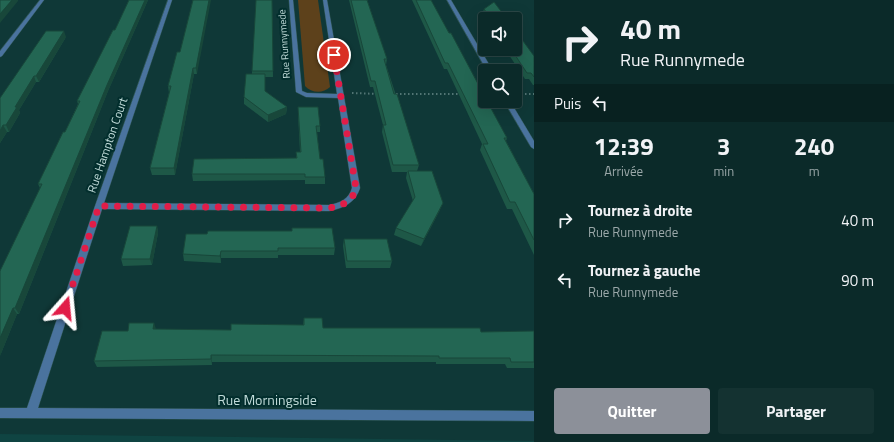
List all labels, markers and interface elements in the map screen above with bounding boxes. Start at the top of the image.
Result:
text: 40 m [620,7,681,50]
street label: Rue Runnymede [274,9,294,79]
map controls [478,12,522,108]
button: sound [478,12,522,56]
icon: right [554,16,606,68]
pin [317,38,351,72]
icon: arrive [323,44,345,66]
text: Rue Runnymede [620,46,745,73]
button: search [478,64,522,108]
text: Puis [554,92,581,115]
icon: left [589,92,611,114]
street label: Rue Hampton Court [82,94,133,195]
text: 12:39 [594,128,654,164]
text: 3 [717,128,731,164]
text: 240 [794,128,834,164]
text: Arrivée [604,161,643,181]
text: min [713,161,734,181]
text: m [809,161,820,181]
text: Tournez à droite [588,199,693,222]
icon: right [554,209,576,231]
text: 40 m [841,209,874,232]
text: Rue Runnymede [588,222,678,242]
text: Tournez à gauche [588,259,700,282]
icon: left [554,269,576,291]
text: 90 m [841,269,874,292]
text: Rue Runnymede [588,282,678,302]
position arrow [44,287,86,329]
button: Quitter [554,388,710,434]
button: Partager [718,388,874,434]
street label: Rue Morningside [217,389,317,410]

